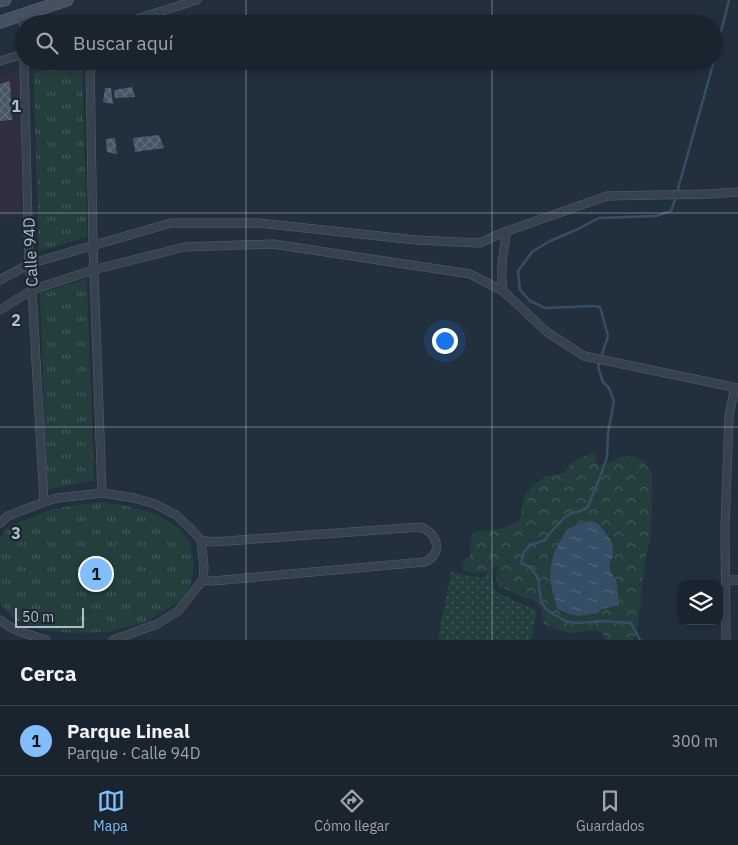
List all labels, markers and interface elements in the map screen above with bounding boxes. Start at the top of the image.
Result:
search box [15,15,723,70]
icon: search [33,29,61,57]
text: Buscar aquí [73,31,173,55]
text: 1 [11,96,21,116]
street label: Calle 94D [18,217,42,287]
text: 2 [11,310,21,330]
your location [432,328,458,354]
text: 3 [11,523,21,543]
pin: 1 [80,555,112,593]
map controls [678,580,723,625]
button: layers [678,580,723,625]
scale bar [15,605,84,628]
text: 50 m [22,608,54,626]
text: Cerca [20,659,77,687]
text: Parque Lineal [67,719,190,743]
text: 1 [31,731,41,751]
text: 300 m [671,731,718,751]
text: Parque · Calle 94D [67,743,200,763]
tab: Mapa [93,787,128,835]
tab: Cómo llegar [314,787,389,835]
tab: Guardados [576,787,645,835]

